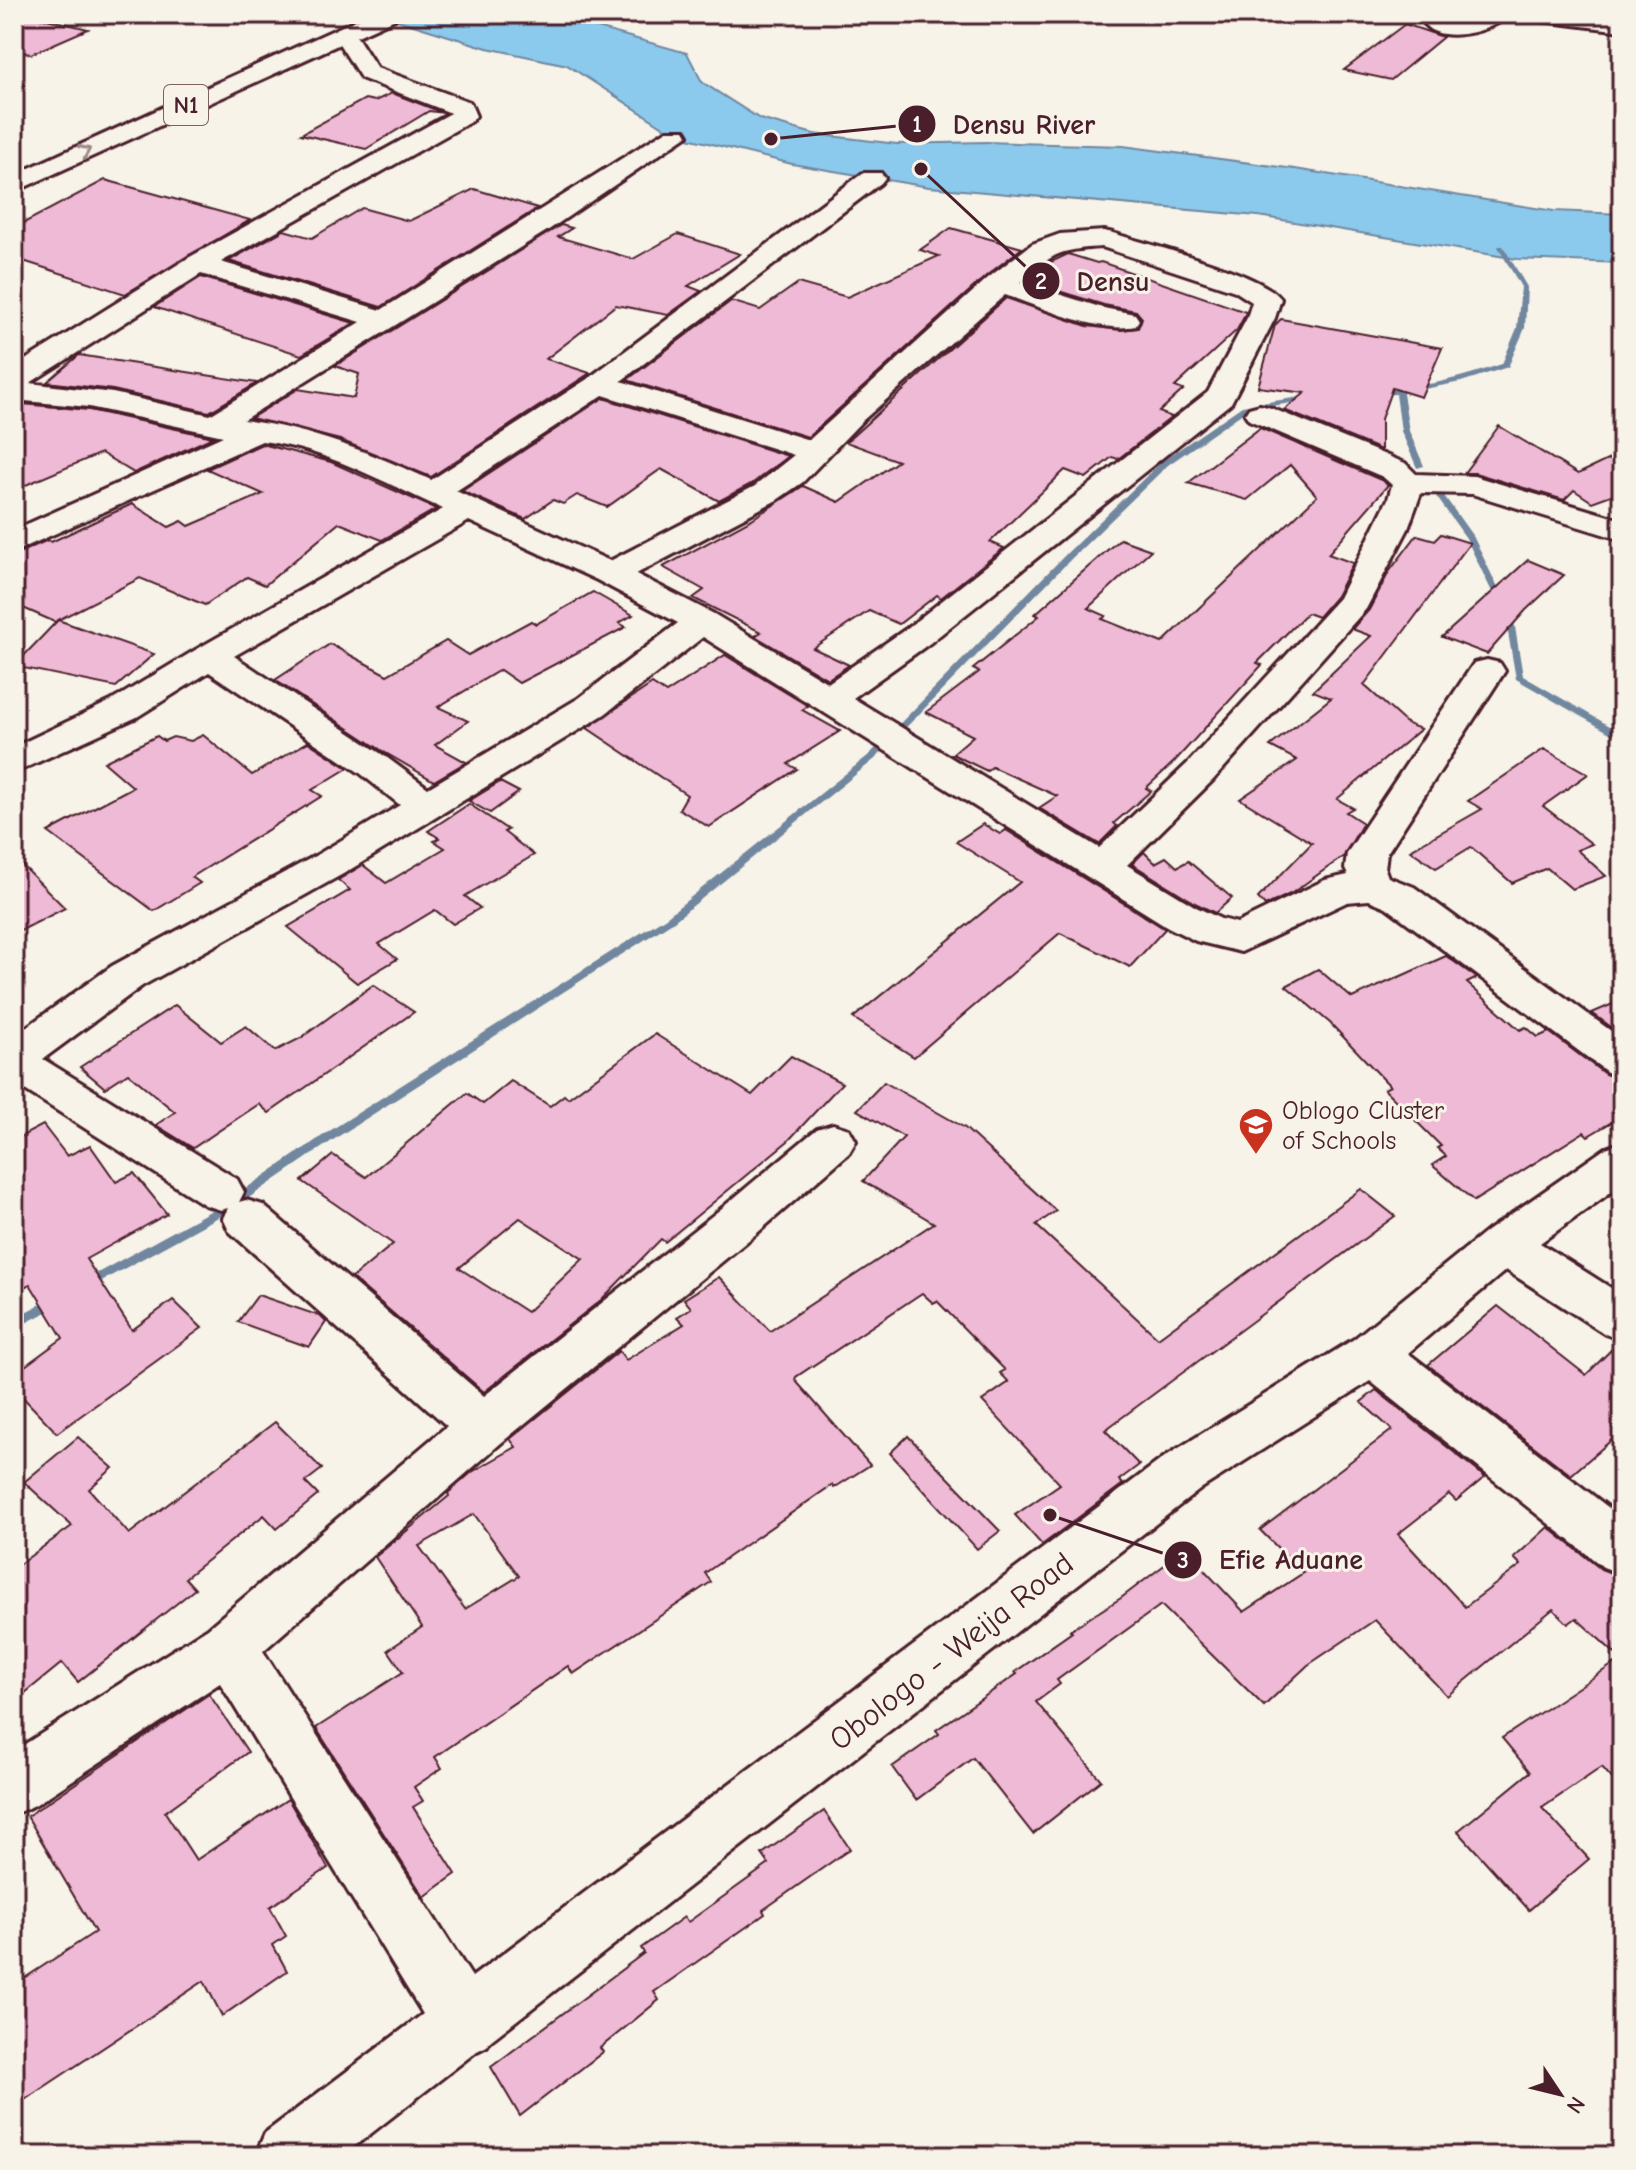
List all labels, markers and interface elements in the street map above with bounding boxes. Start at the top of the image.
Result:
road number: N1 [164,85,208,125]
callout: Densu River [897,98,1111,150]
text: Densu River [953,109,1096,141]
text: 1 [912,110,922,138]
one-way arrow [77,145,91,161]
callout: Densu [1021,255,1166,307]
text: Densu [1077,266,1149,298]
text: 2 [1035,267,1047,295]
place label: Oblogo Cluster of Schools [1282,1096,1445,1156]
school or university icon: Oblogo Cluster of Schools [1237,1106,1275,1156]
callout: Efie Aduane [1163,1534,1379,1586]
text: Efie Aduane [1219,1544,1363,1576]
street label: Obologo - Weija Road [822,1545,1081,1758]
text: 3 [1177,1546,1189,1574]
north arrow [1520,2054,1600,2134]
text: N [1561,2092,1590,2118]

